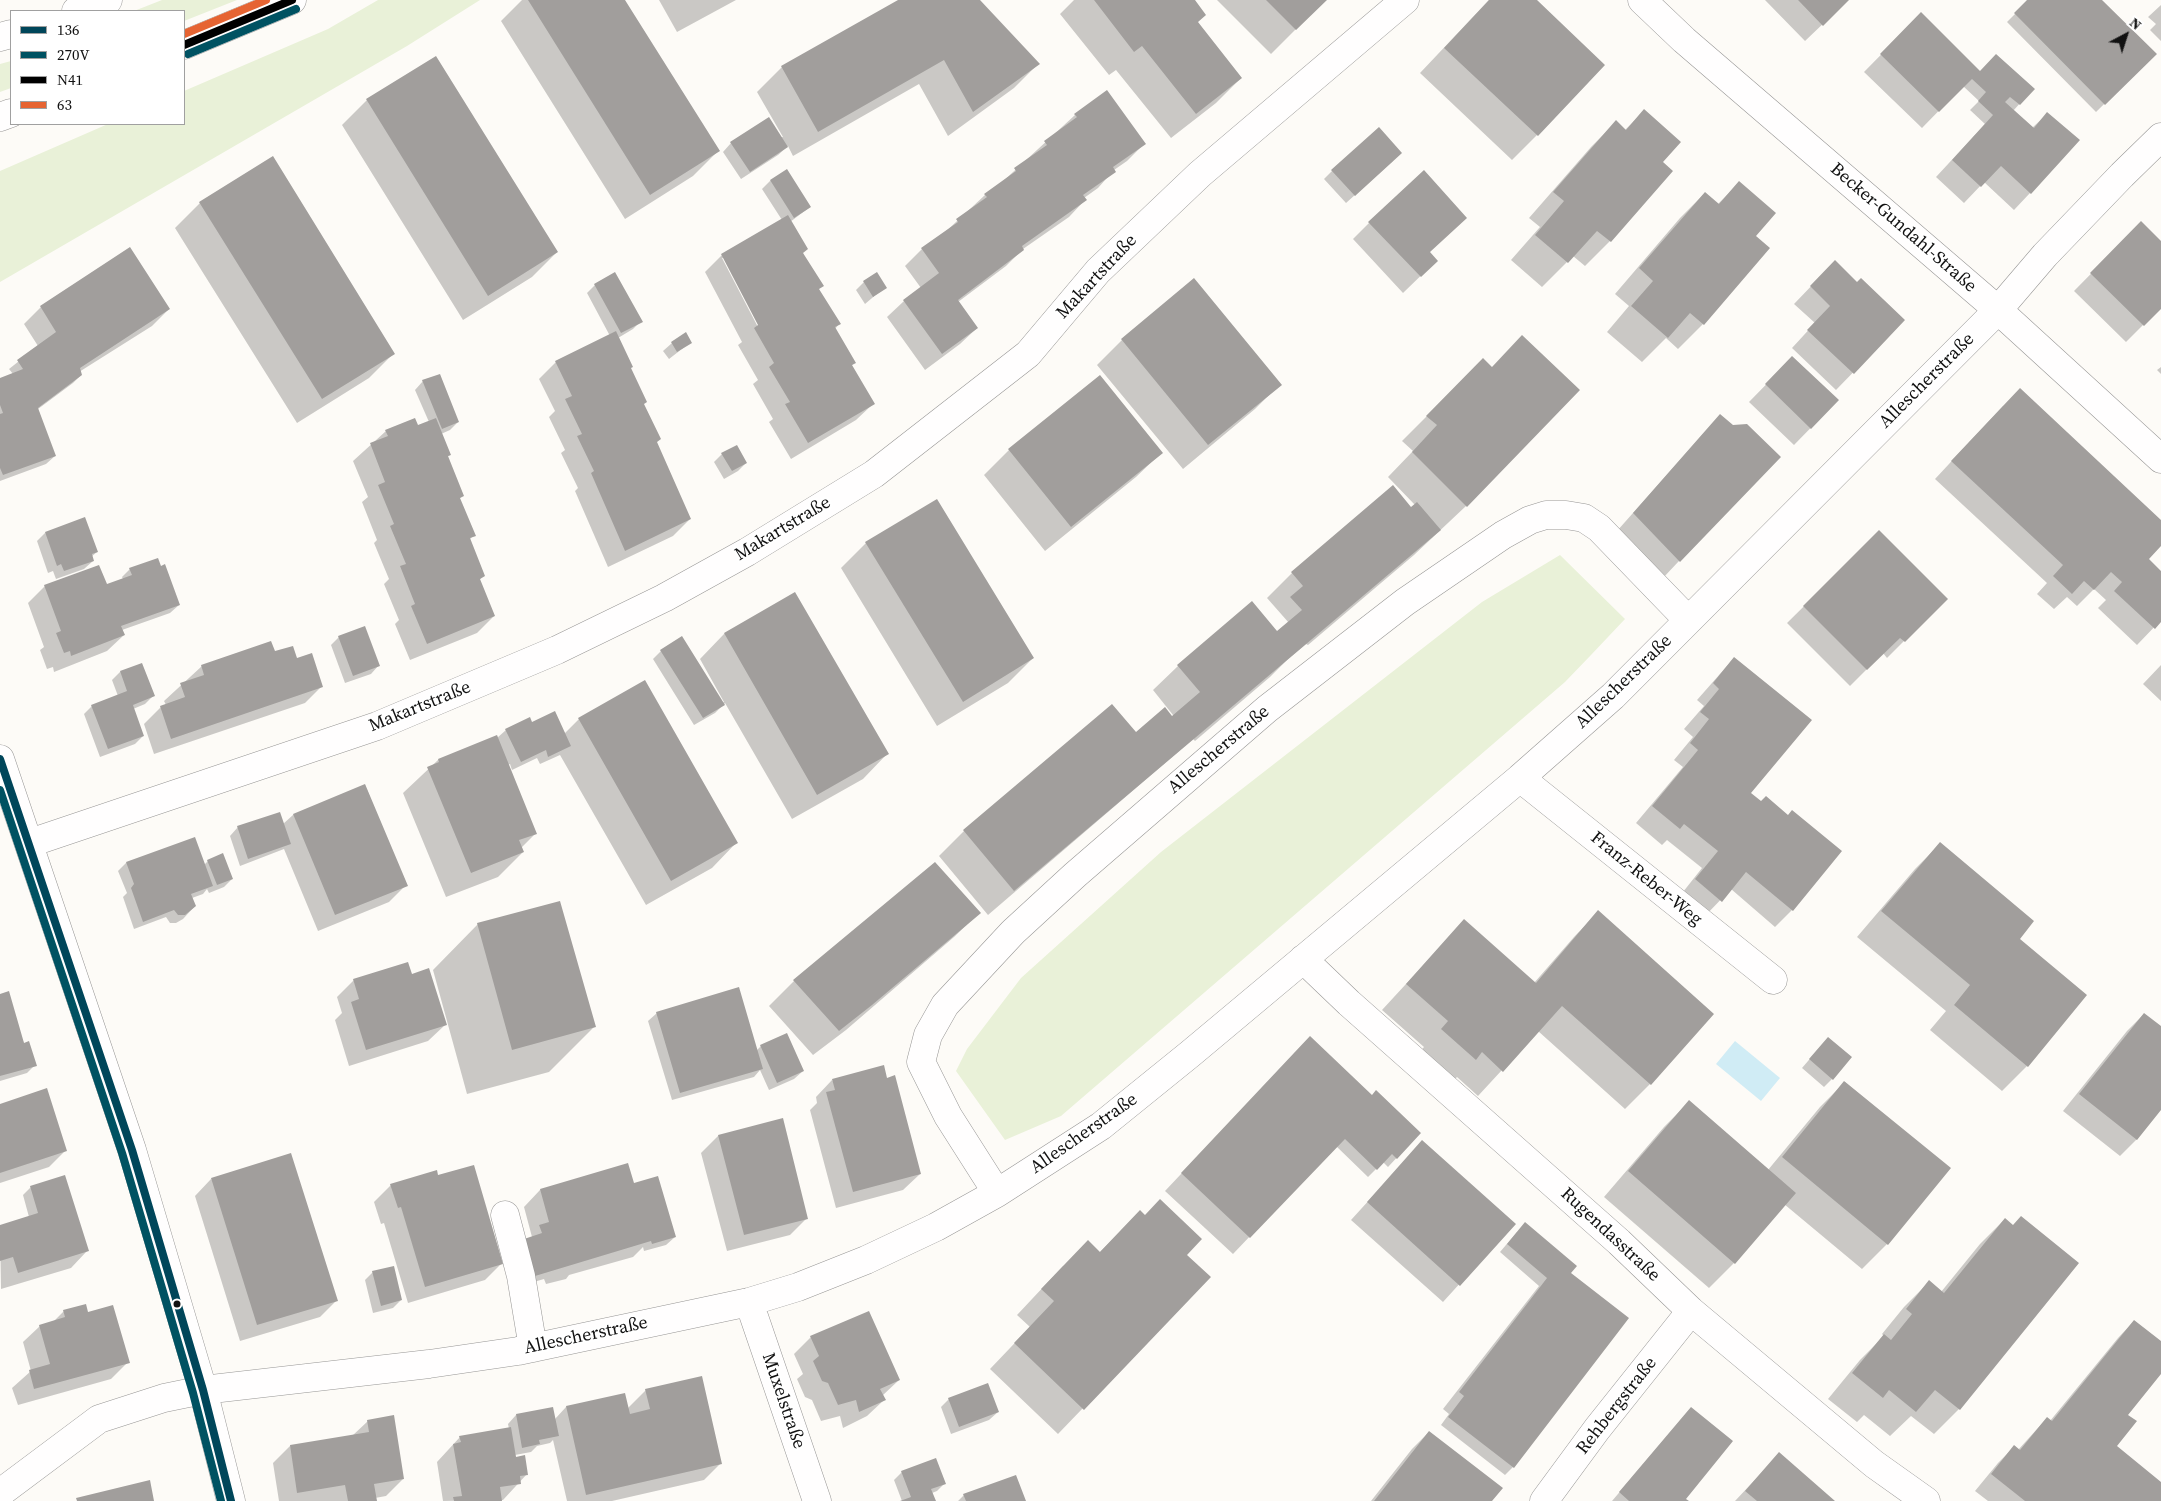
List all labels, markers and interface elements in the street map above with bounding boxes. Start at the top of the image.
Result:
legend [10,10,185,125]
north arrow [2101,10,2151,60]
text: N [2125,13,2146,34]
text: 136 [57,19,80,40]
text: 270V [57,44,90,65]
text: N41 [57,69,83,90]
text: 63 [57,94,72,115]
street label: Becker-Gundahl-Straße [1826,159,1980,297]
street label: Makartstraße [1052,230,1142,324]
street label: Allescherstraße [1875,329,1979,433]
street label: Makartstraße [731,492,835,566]
street label: Allescherstraße [1571,631,1677,733]
street label: Makartstraße [366,677,474,737]
street label: Allescherstraße [1164,701,1274,799]
street label: Franz-Reber-Weg [1586,827,1706,931]
street label: Allescherstraße [1026,1089,1142,1179]
street label: Rugendasstraße [1556,1183,1664,1287]
unlabelled marker [172,1299,182,1309]
street label: Allescherstraße [522,1312,650,1360]
street label: Muxelstraße [757,1350,809,1452]
street label: Rehbergstraße [1572,1353,1662,1459]

